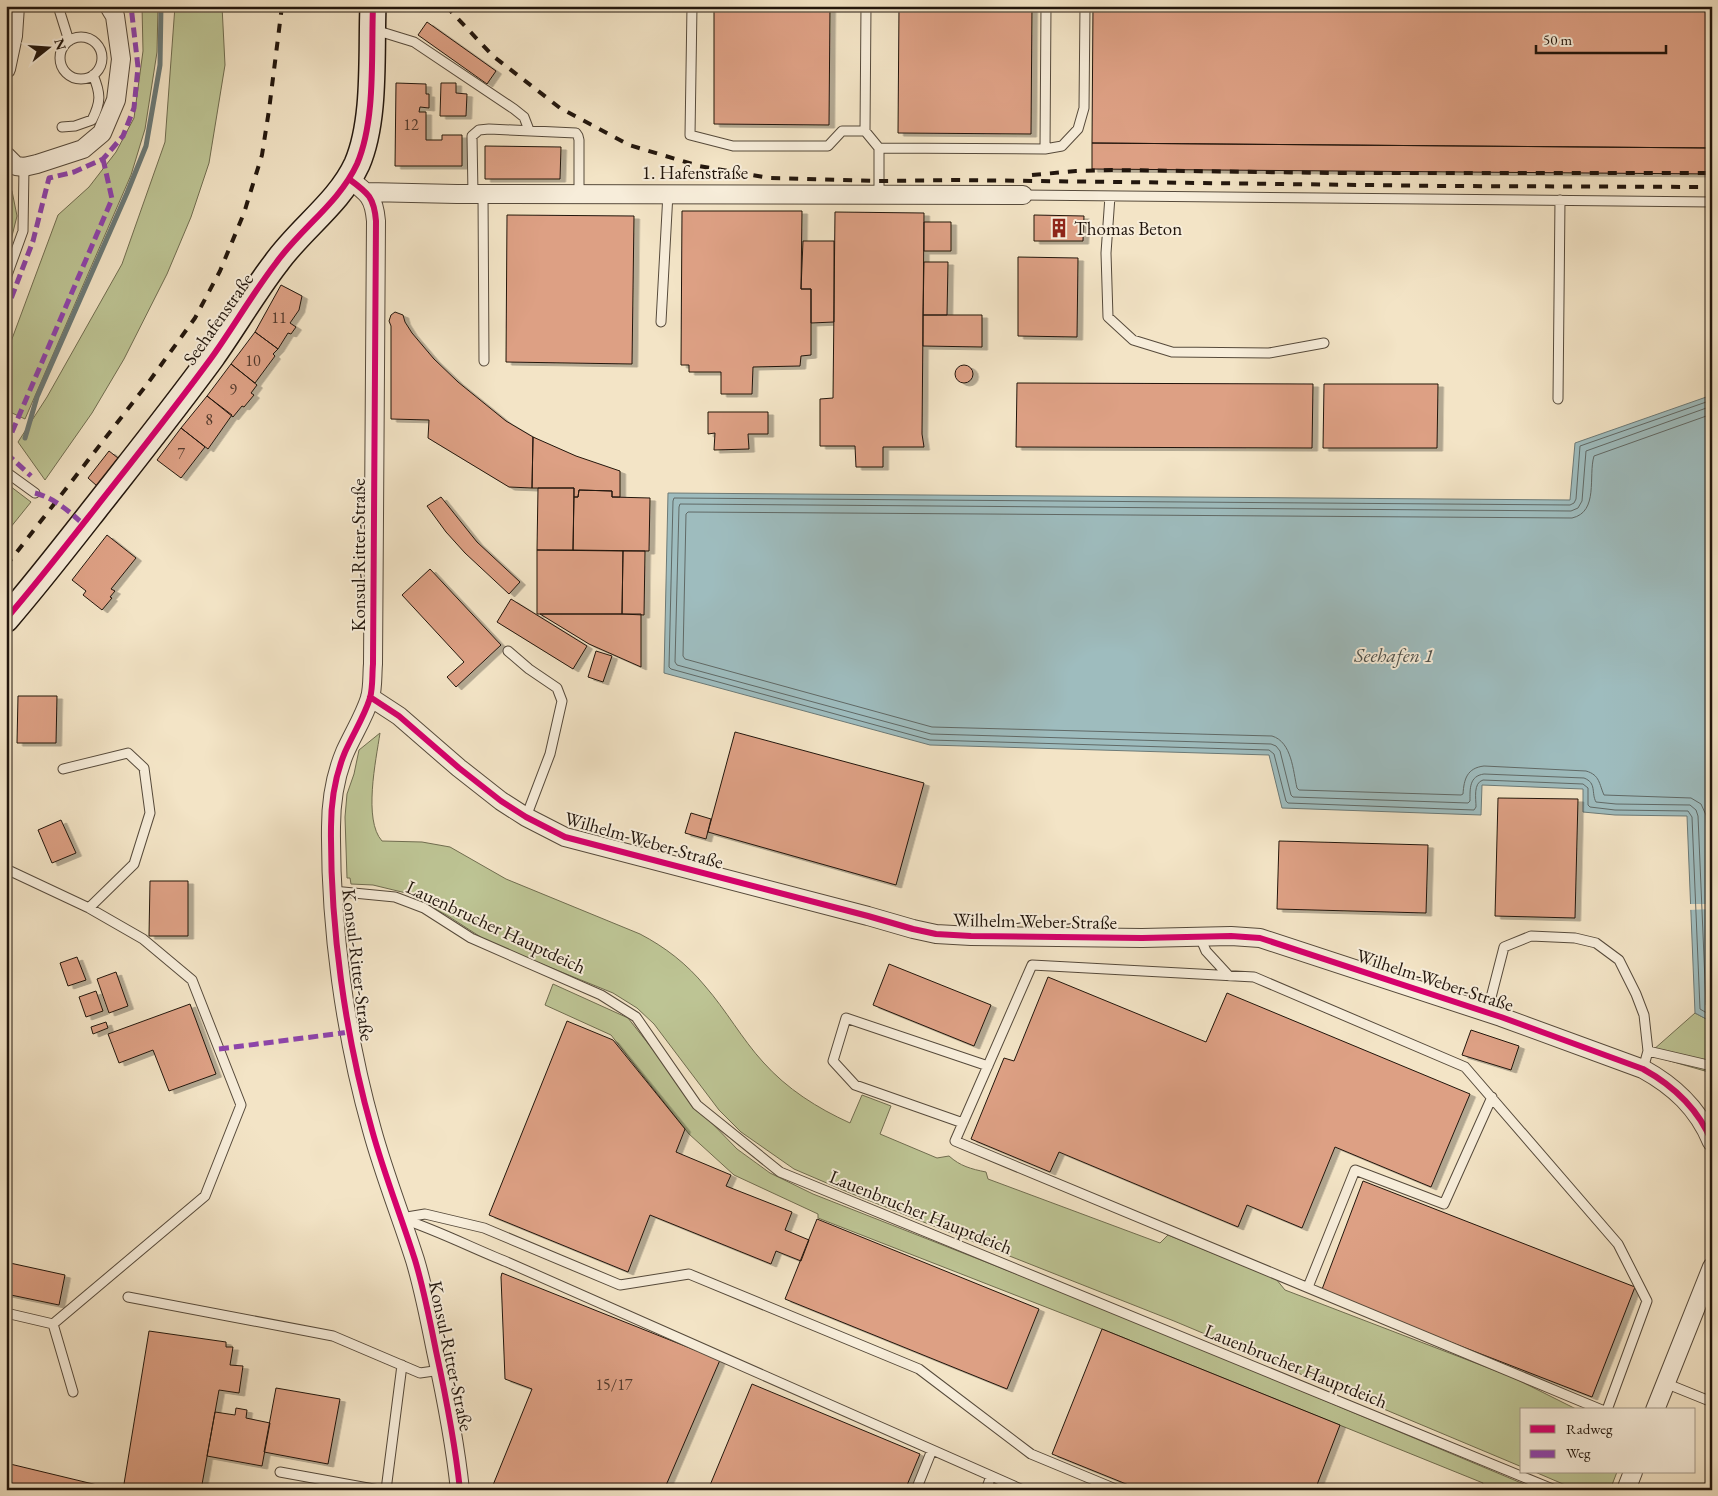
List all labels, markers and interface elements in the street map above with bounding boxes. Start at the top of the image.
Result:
north arrow [22,22,72,72]
scale bar [1536,22,1666,54]
text: 50 m [1543,30,1572,49]
text: N [50,36,71,53]
house number: 12 [403,114,419,135]
street label: 1. Hafenstraße [642,160,748,185]
place label: Thomas Beton [1074,216,1182,241]
building icon: Thomas Beton [1048,217,1070,239]
street label: Seehafenstraße [177,268,259,370]
house number: 11 [271,307,287,328]
house number: 10 [245,350,261,371]
house number: 9 [229,379,237,400]
house number: 8 [205,409,213,430]
house number: 7 [177,443,185,464]
street label: Konsul-Ritter-Straße [346,478,371,632]
water label: Seehafen 1 [1353,642,1434,668]
street label: Wilhelm-Weber-Straße [562,805,726,875]
street label: Lauenbrucher Hauptdeich [402,874,590,980]
street label: Konsul-Ritter-Straße [336,887,380,1043]
street label: Wilhelm-Weber-Straße [953,907,1117,935]
street label: Wilhelm-Weber-Straße [1353,943,1517,1017]
street label: Lauenbrucher Hauptdeich [826,1164,1016,1260]
street label: Konsul-Ritter-Straße [423,1279,479,1433]
street label: Lauenbrucher Hauptdeich [1201,1318,1391,1414]
house number: 15/17 [595,1374,633,1395]
legend [1520,1408,1696,1474]
text: Radweg [1566,1419,1613,1438]
text: Weg [1566,1443,1591,1462]

